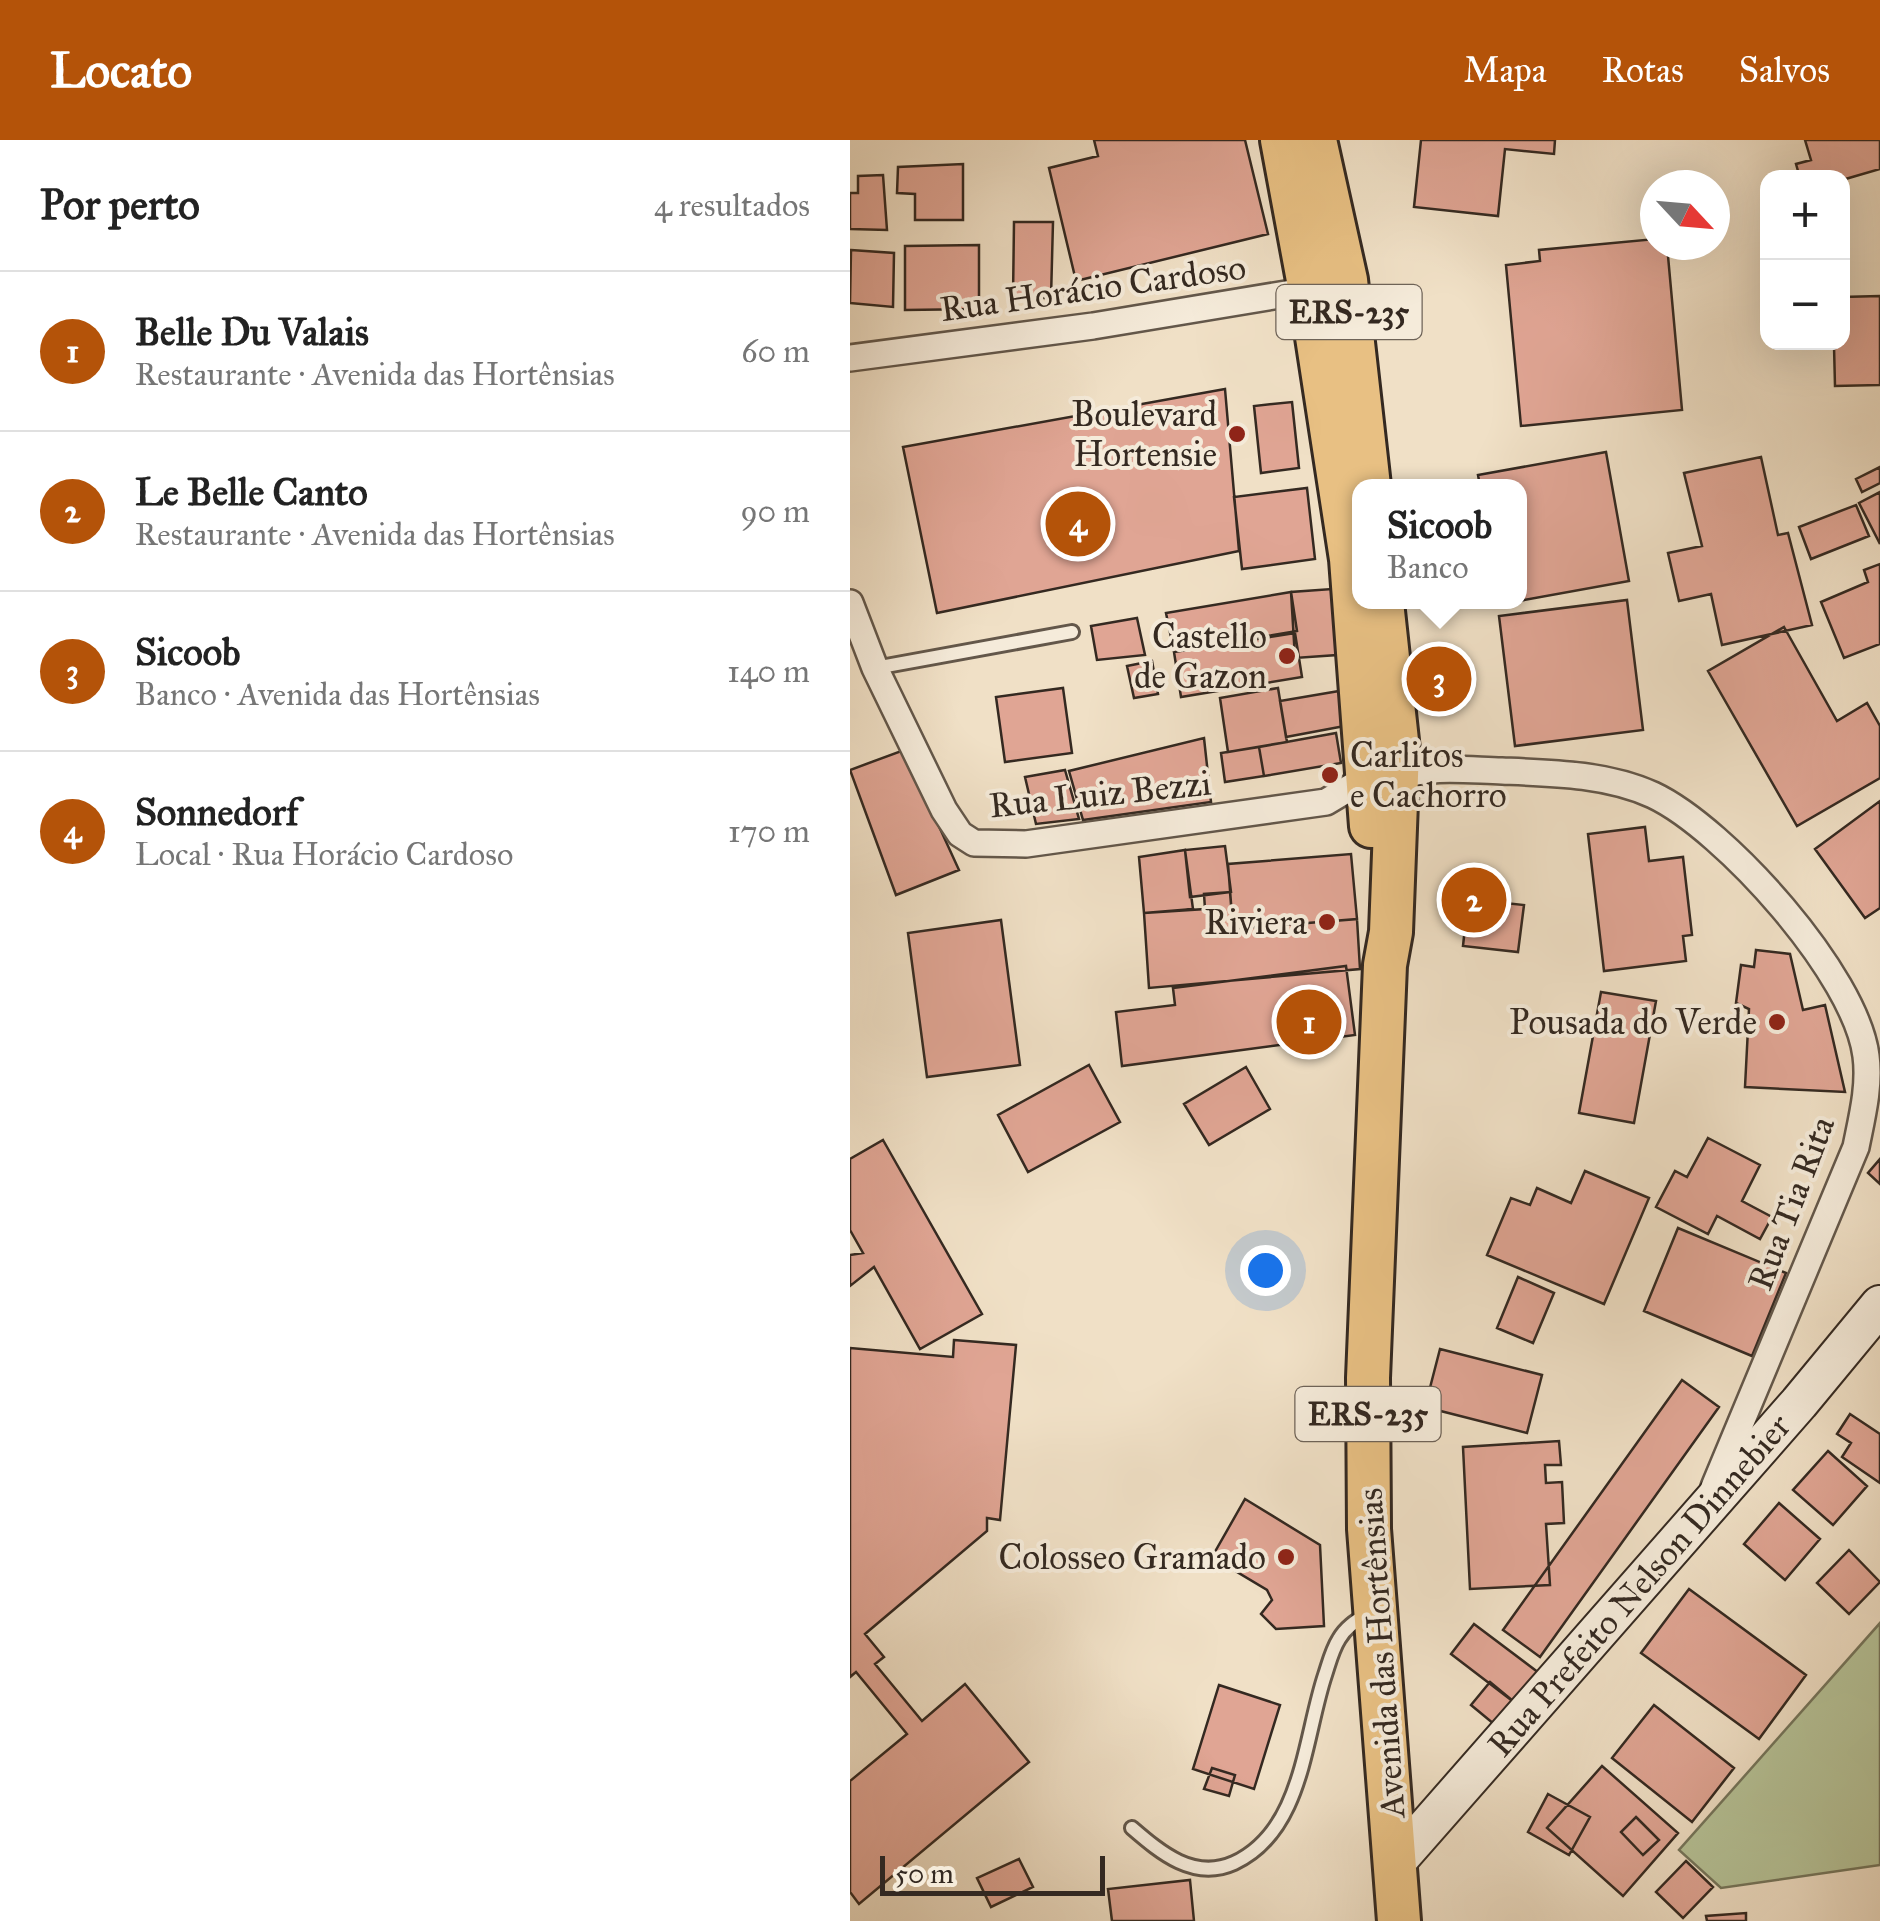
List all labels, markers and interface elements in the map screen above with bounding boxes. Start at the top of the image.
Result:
text: Locato [50,41,192,100]
text: Mapa [1463,49,1547,92]
text: Rotas [1602,49,1684,92]
text: Salvos [1739,49,1830,92]
north arrow [1640,170,1730,260]
map controls [1760,170,1850,350]
button: + [1760,170,1850,260]
text: Por perto [40,179,200,231]
text: 4 resultados [654,186,810,225]
street label: Rua Horácio Cardoso [937,246,1249,331]
button: − [1760,260,1850,350]
road number: ERS-235 [1276,285,1422,339]
text: Belle Du Valais [135,309,369,355]
text: 1 [66,332,79,371]
text: 60 m [741,332,810,371]
text: Restaurante · Avenida das Hortênsias [135,355,615,394]
place label: Boulevard Hortensie [1071,393,1217,476]
marker: Boulevard Hortensie [1226,423,1248,445]
text: Le Belle Canto [135,469,368,515]
popup [1352,479,1527,609]
pin: 4 [1046,486,1110,562]
text: 2 [65,492,80,531]
text: 90 m [740,492,810,531]
text: Sicoob [1387,502,1492,548]
text: Restaurante · Avenida das Hortênsias [135,515,615,554]
text: Banco [1387,548,1469,587]
place label: Castello de Gazon [1134,615,1267,698]
text: Sicoob [135,629,241,675]
pin: 3 [1406,642,1472,716]
marker: Castello de Gazon [1276,645,1298,667]
text: 3 [66,652,79,691]
text: 140 m [727,652,810,691]
text: Banco · Avenida das Hortênsias [135,675,540,714]
place label: Carlitos e Cachorro [1350,734,1507,817]
street label: Rua Luiz Bezzi [987,761,1213,828]
marker: Carlitos e Cachorro [1319,764,1341,786]
text: Sonnedorf [135,789,299,835]
text: 4 [64,812,81,851]
text: 170 m [728,812,810,851]
text: Local · Rua Horácio Cardoso [135,835,513,874]
pin: 2 [1442,862,1506,938]
place label: Riviera [1204,901,1307,944]
marker: Riviera [1316,911,1338,933]
pin: 1 [1276,984,1342,1060]
place label: Pousada do Verde [1509,1001,1757,1044]
marker: Pousada do Verde [1766,1011,1788,1033]
street label: Rua Tia Rita [1739,1110,1844,1296]
your location [1240,1245,1291,1296]
road number: ERS-235 [1296,1387,1440,1441]
street label: Rua Prefeito Nelson Dinnebier [1479,1405,1801,1765]
street label: Avenida das Hortênsias [1349,1487,1415,1821]
place label: Colosseo Gramado [998,1536,1266,1579]
marker: Colosseo Gramado [1275,1546,1297,1568]
scale bar [880,1851,1105,1896]
text: 50 m [895,1856,954,1891]

